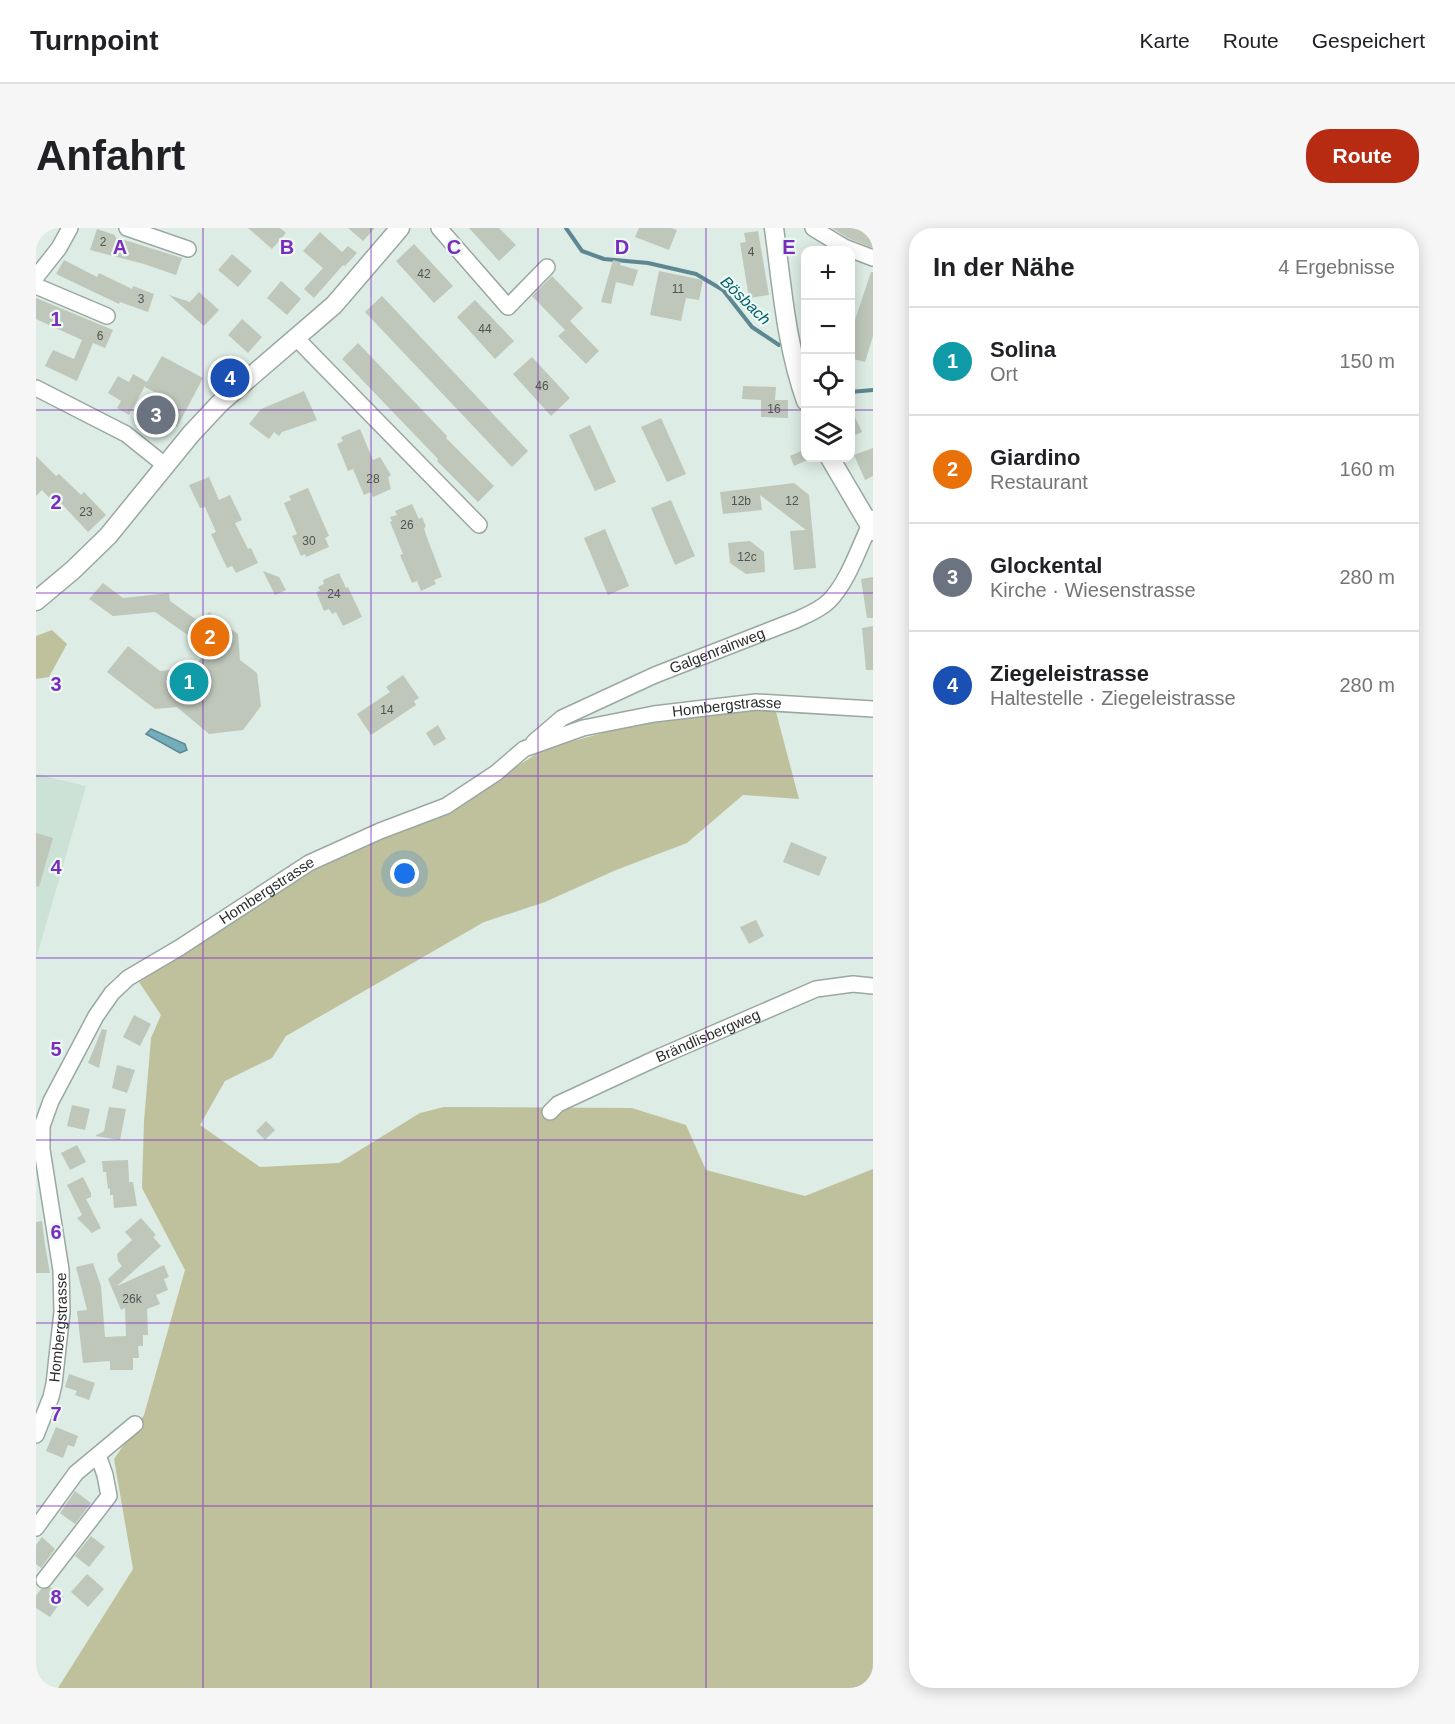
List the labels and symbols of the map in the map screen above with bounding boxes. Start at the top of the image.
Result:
house number: 2 [100,235,107,249]
text: A [113,236,127,258]
text: B [280,236,294,258]
text: C [447,236,461,258]
text: D [615,236,629,258]
text: E [782,236,796,258]
house number: 4 [748,245,755,259]
house number: 42 [417,267,431,281]
water label: Bösbach [717,273,774,328]
house number: 11 [672,282,685,296]
house number: 3 [138,292,145,306]
text: 1 [50,308,62,330]
house number: 44 [478,322,492,336]
house number: 6 [97,329,104,343]
pin: 4 [210,356,250,400]
house number: 46 [535,379,549,393]
pin: 3 [136,392,176,438]
house number: 16 [767,402,781,416]
house number: 28 [366,472,380,486]
text: 2 [50,491,62,513]
house number: 12b [731,494,751,508]
house number: 12 [785,494,799,508]
house number: 23 [79,505,93,519]
house number: 26 [400,518,414,532]
house number: 30 [302,534,316,548]
house number: 12c [737,550,757,564]
house number: 24 [327,587,341,601]
pin: 2 [190,614,230,660]
street label: Galgenrainweg [667,624,767,677]
pin: 1 [170,660,208,704]
text: 3 [50,673,62,695]
street label: Hombergstrasse [671,693,782,720]
house number: 14 [380,703,394,717]
street label: Hombergstrasse [216,853,317,927]
text: 4 [50,856,62,878]
your location [390,859,419,888]
street label: Brändlisbergweg [653,1005,762,1065]
text: 5 [50,1038,62,1060]
text: 6 [50,1221,62,1243]
street label: Hombergstrasse [45,1272,70,1383]
house number: 26k [122,1292,143,1306]
text: 7 [50,1403,62,1425]
text: 8 [50,1586,62,1608]

